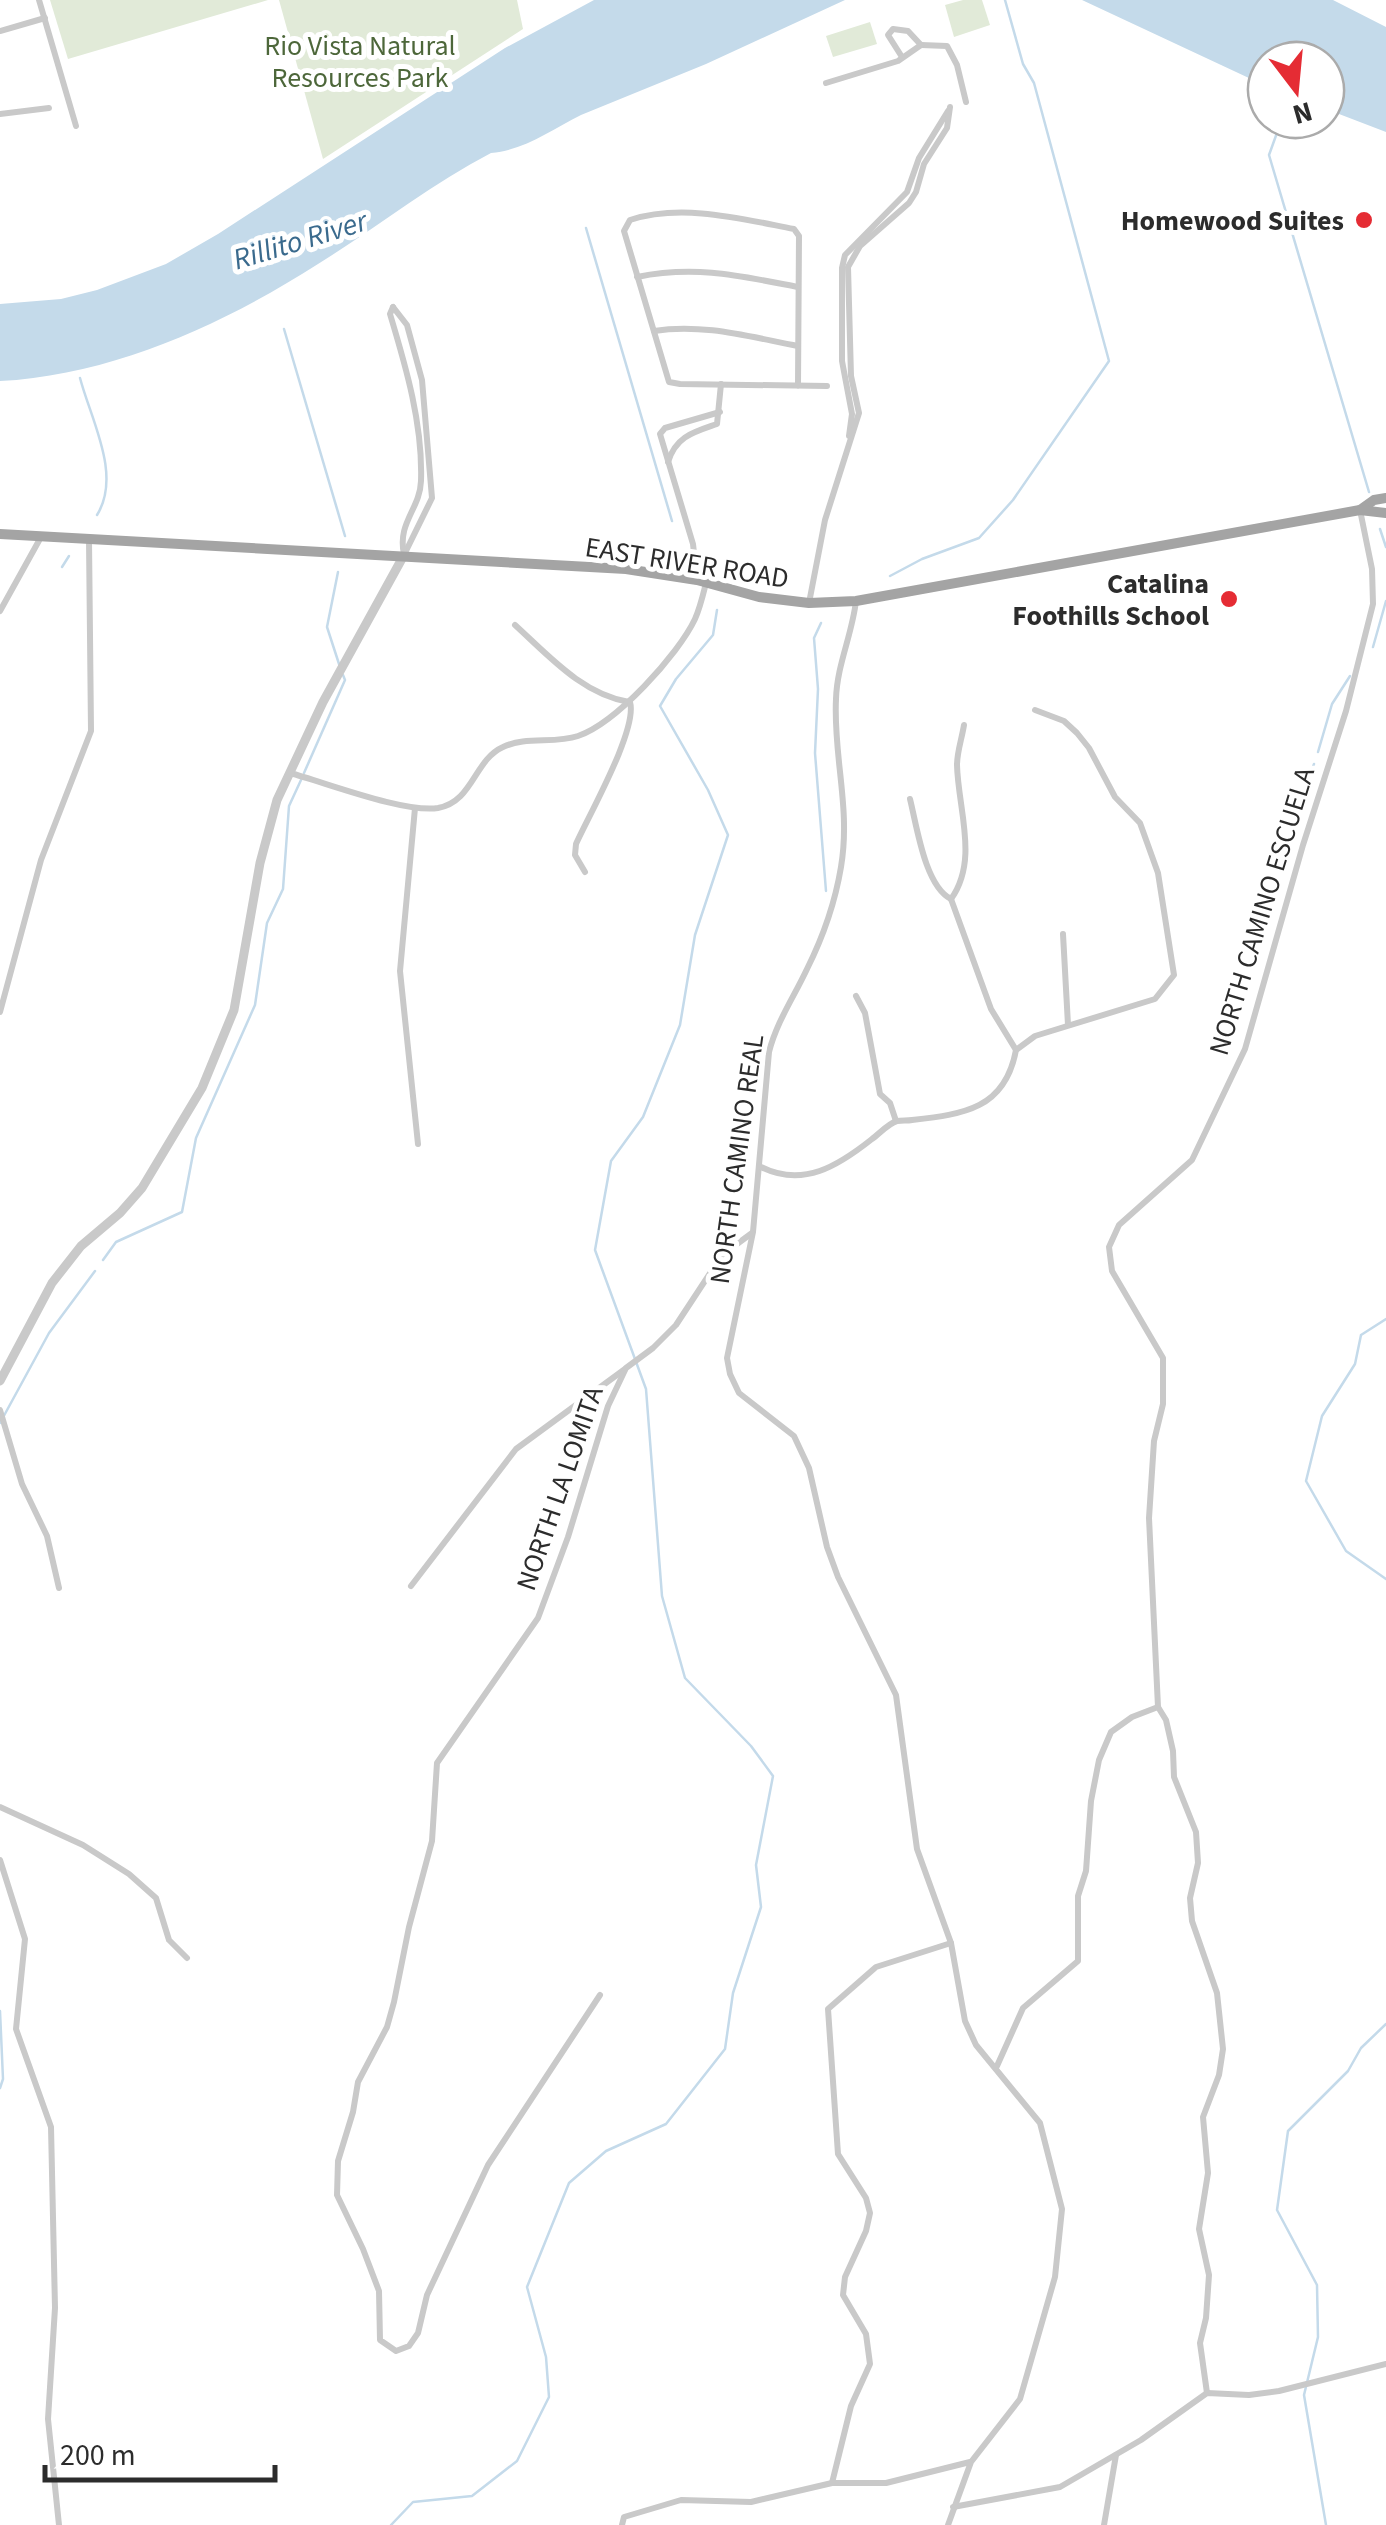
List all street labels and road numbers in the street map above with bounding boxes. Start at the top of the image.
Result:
street label: EAST RIVER ROAD [582,527,792,599]
street label: NORTH CAMINO ESCUELA [1199,762,1325,1060]
street label: NORTH CAMINO REAL [700,1032,774,1287]
street label: NORTH LA LOMITA [506,1380,614,1596]

